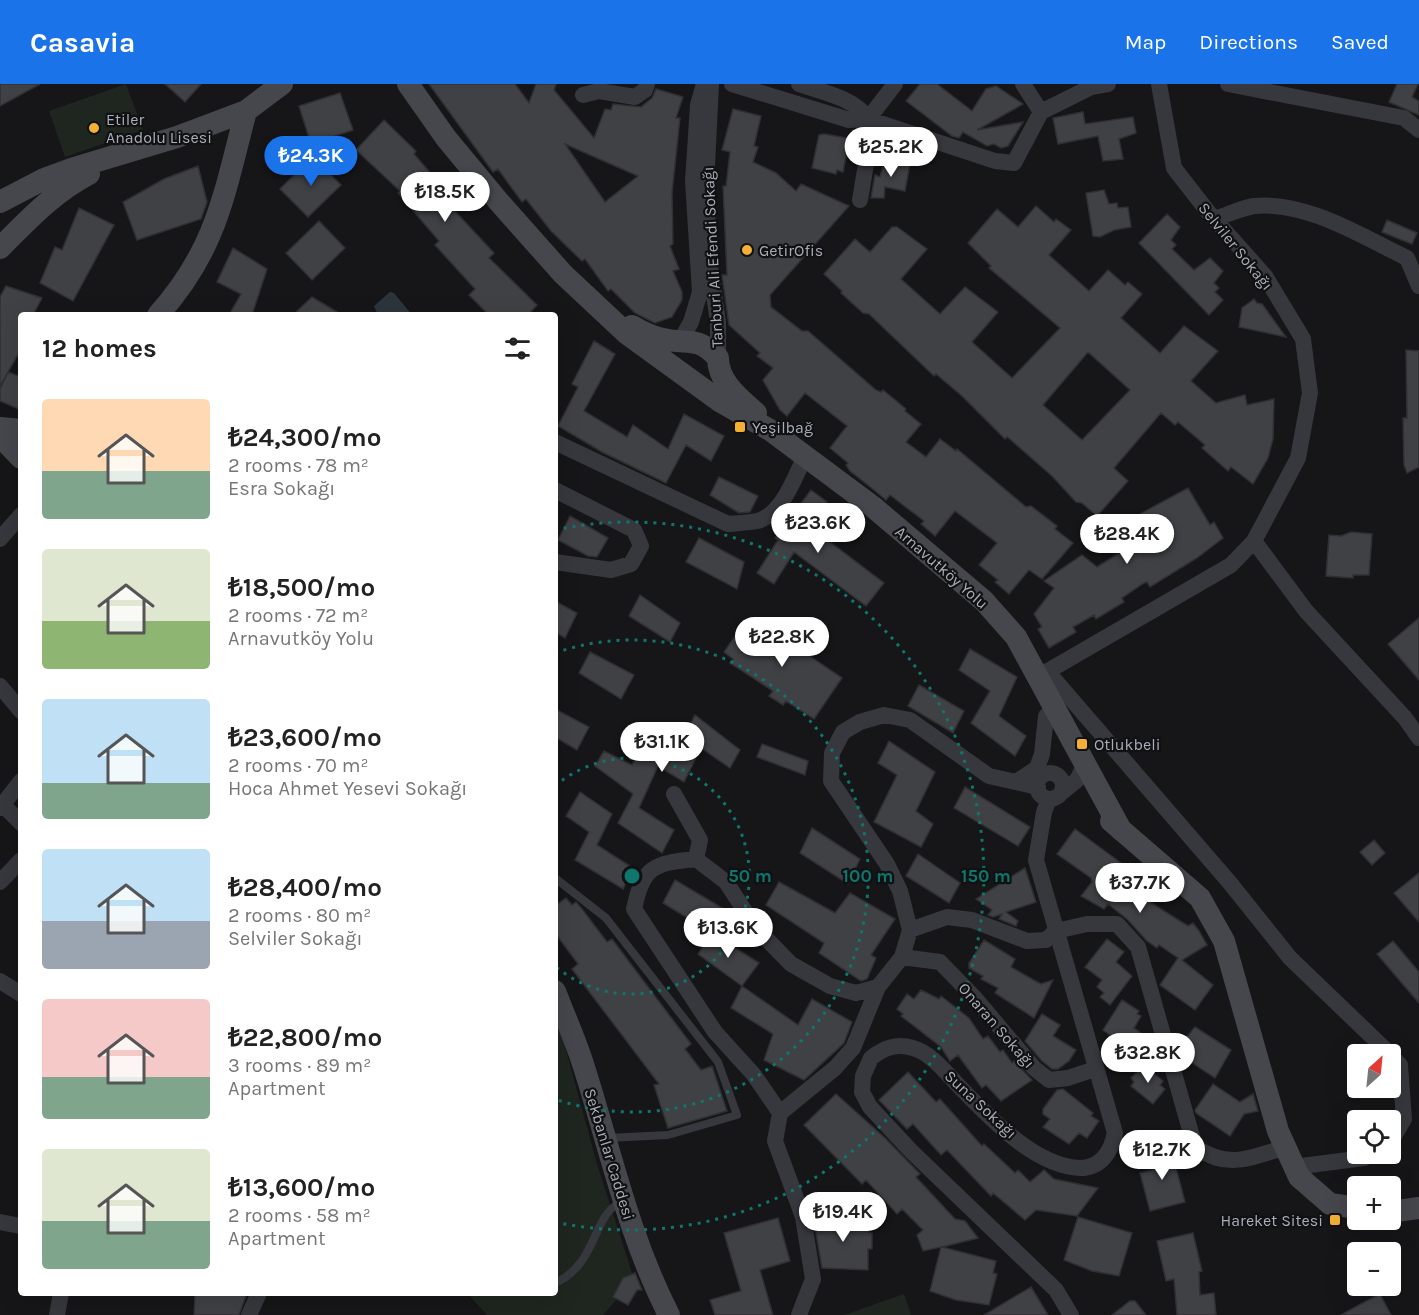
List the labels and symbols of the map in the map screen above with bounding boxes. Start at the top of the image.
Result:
place label: Etiler Anadolu Lisesi [106,110,212,147]
marker: Etiler Anadolu Lisesi [87,121,101,135]
pin: ₺25.2K [842,127,940,178]
pin: ₺24.3K [262,136,360,187]
street label: Tanburi Ali Efendi Sokağı [698,166,727,348]
pin: ₺18.5K [396,172,494,223]
street label: Selviler Sokağı [1194,199,1277,294]
place label: GetirOfis [759,241,823,260]
marker: GetirOfis [740,243,754,257]
place label: Yeşilbağ [752,418,813,437]
marker: Yeşilbağ [733,420,747,434]
pin: ₺23.6K [769,503,867,554]
pin: ₺28.4K [1078,514,1176,565]
street label: Arnavutköy Yolu [891,522,992,613]
pin: ₺22.8K [733,617,831,668]
pin: ₺31.1K [613,722,711,773]
place label: Otlukbeli [1094,735,1160,754]
marker: Otlukbeli [1075,737,1089,751]
pin: ₺37.7K [1091,863,1189,914]
text: 50 m [728,865,772,887]
text: 100 m [843,865,893,887]
text: 150 m [961,865,1011,887]
centre of rings [622,866,642,886]
pin: ₺13.6K [679,908,777,959]
street label: Onaran Sokağı [954,979,1039,1072]
pin: ₺32.8K [1099,1033,1197,1084]
north arrow [1347,1044,1401,1098]
street label: Suna Sokağı [941,1066,1021,1143]
street label: Sekbanlar Caddesi [580,1086,639,1222]
pin: ₺12.7K [1113,1130,1211,1181]
pin: ₺19.4K [794,1192,892,1243]
place label: Hareket Sitesi [1221,1211,1323,1230]
marker: Hareket Sitesi [1328,1213,1342,1227]

